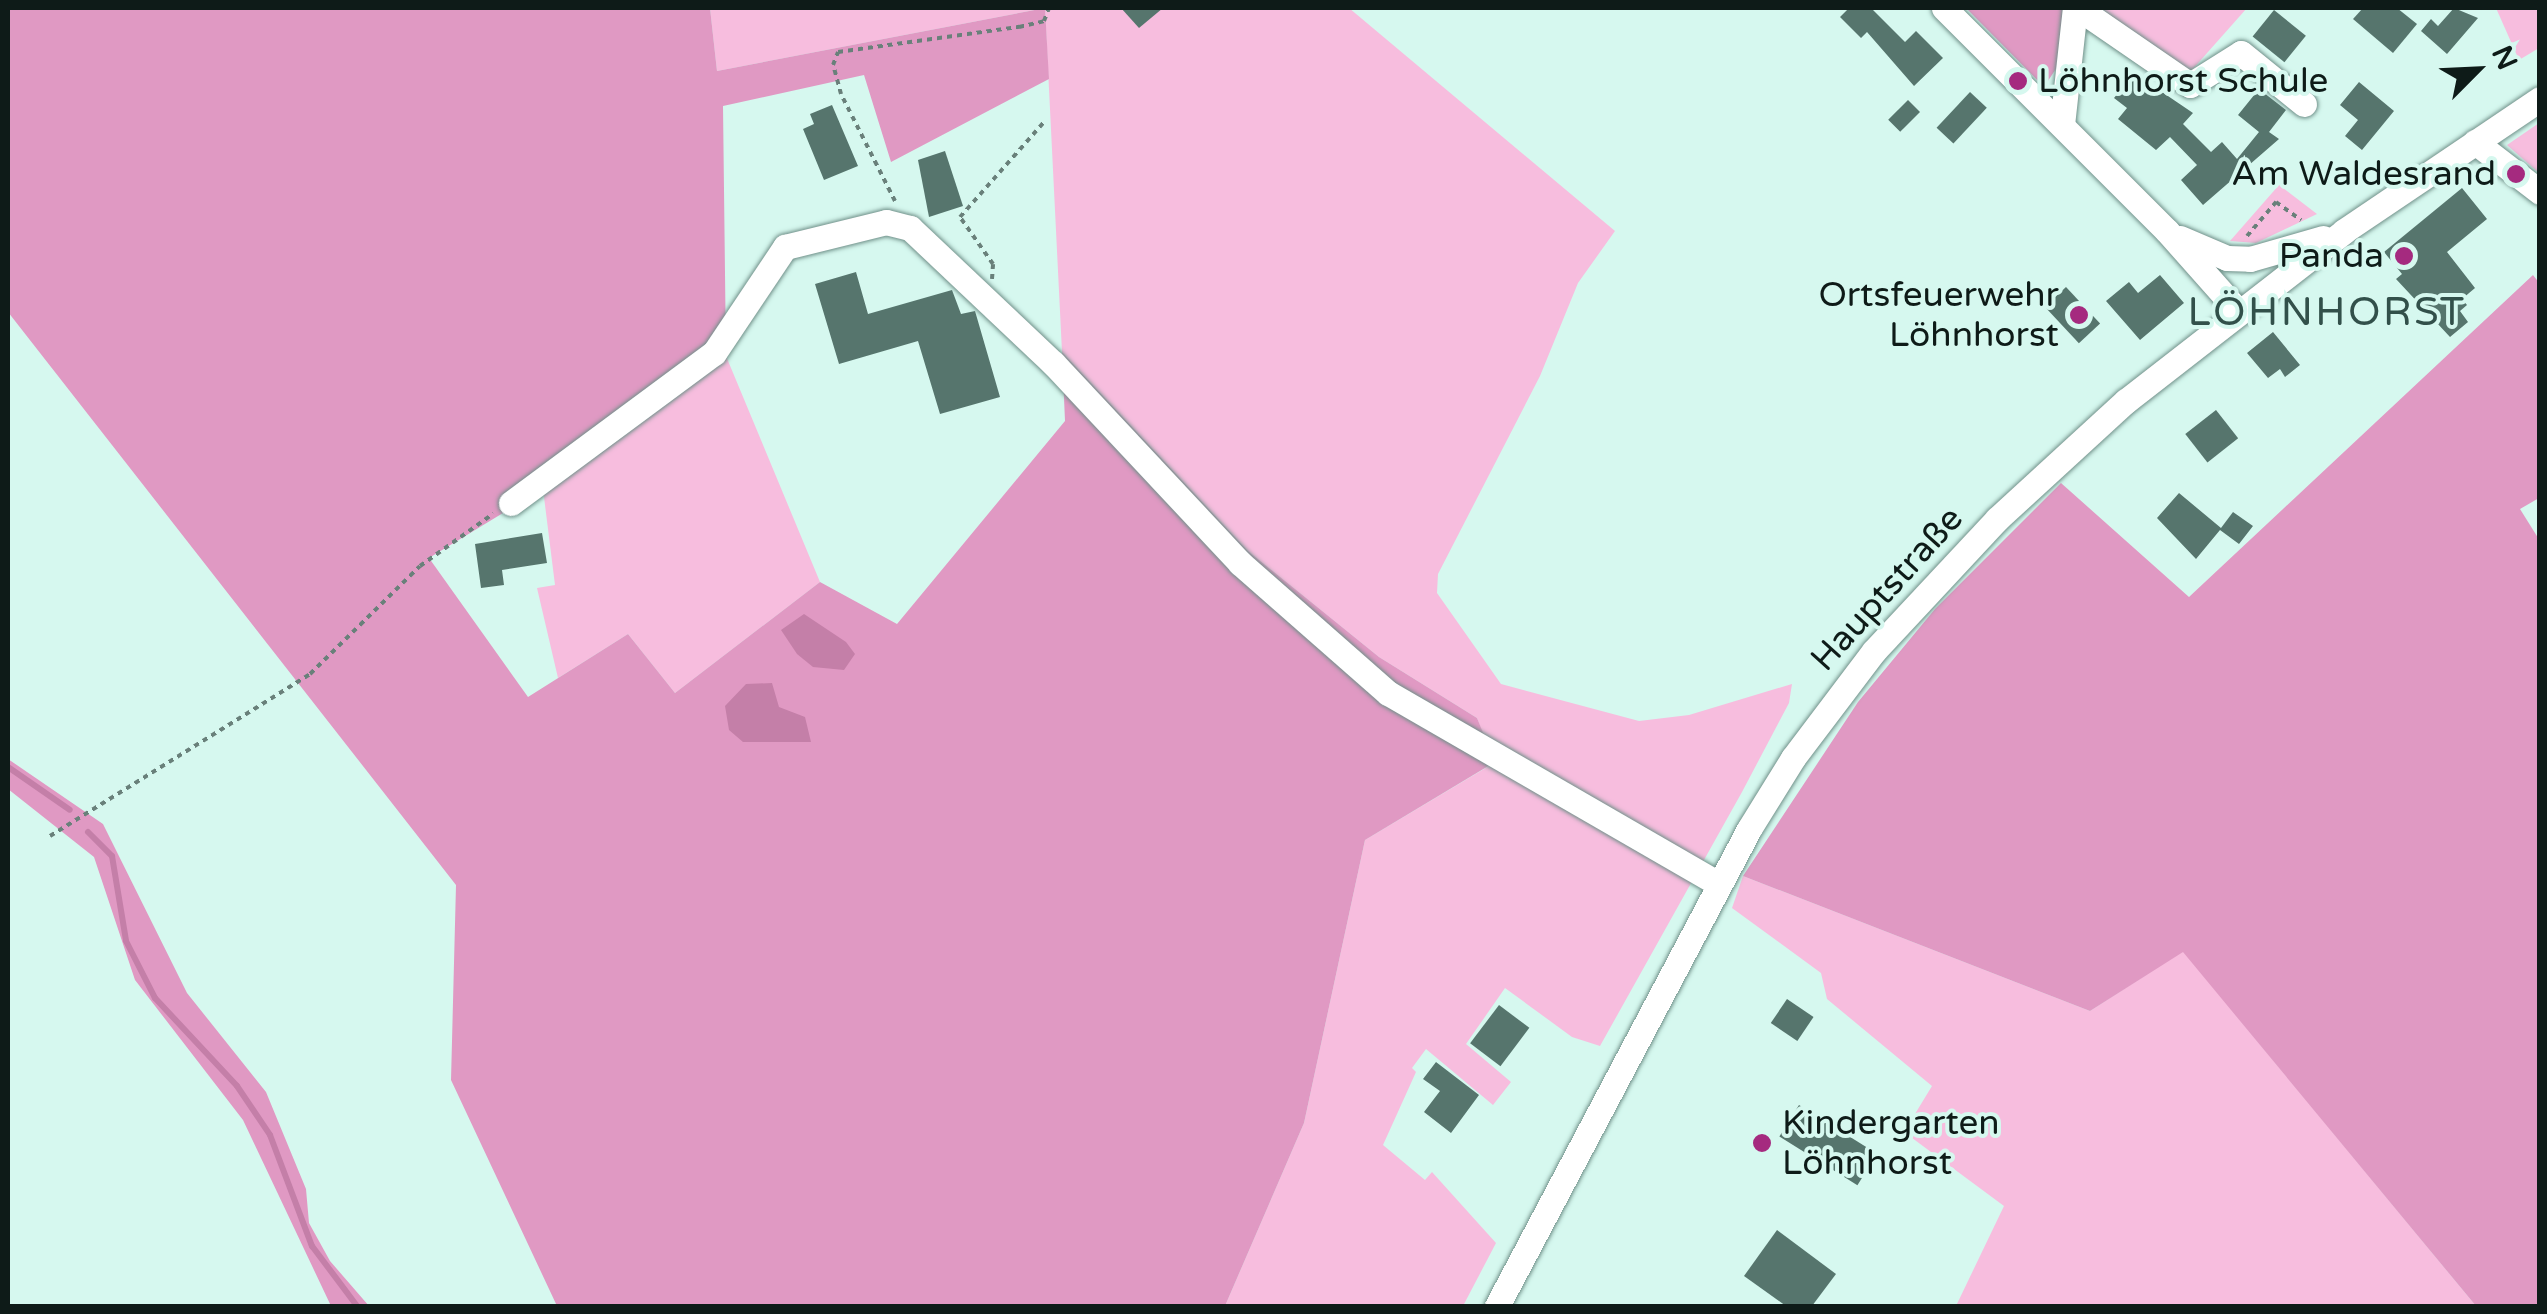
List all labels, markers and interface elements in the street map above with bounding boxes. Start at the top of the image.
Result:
north arrow [2427,20,2527,120]
text: N [2484,41,2525,75]
place label: Löhnhorst Schule [2038,60,2328,102]
marker: Löhnhorst Schule [2007,70,2029,92]
place label: Am Waldesrand [2231,153,2496,195]
marker: Am Waldesrand [2505,163,2527,185]
place label: Panda [2279,235,2384,277]
marker: Panda [2393,245,2415,267]
place label: Ortsfeuerwehr Löhnhorst [1819,274,2059,356]
district label: LÖHNHORST [2187,288,2467,336]
marker: Ortsfeuerwehr Löhnhorst [2068,304,2090,326]
street label: Hauptstraße [1802,498,1972,680]
place label: Kindergarten Löhnhorst [1782,1102,2000,1184]
marker: Kindergarten Löhnhorst [1751,1132,1773,1154]

